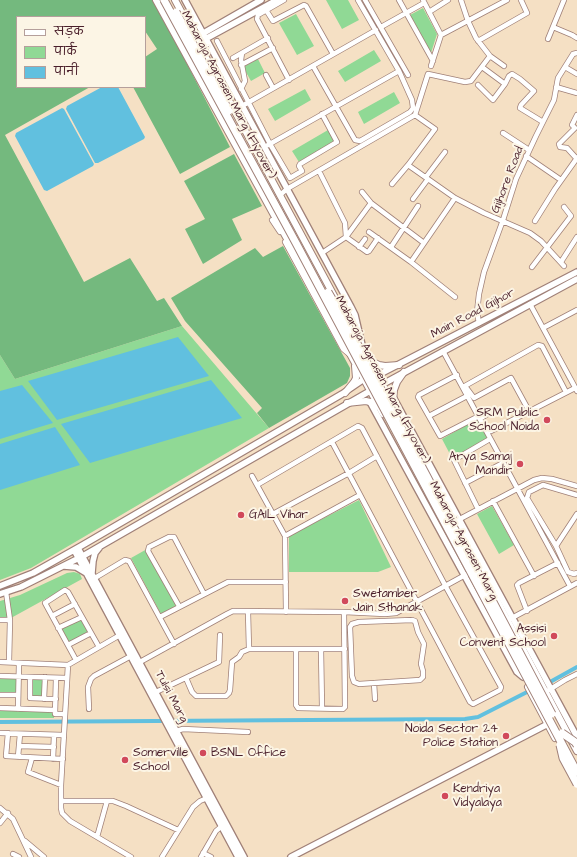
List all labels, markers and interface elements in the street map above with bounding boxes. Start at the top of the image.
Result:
street label: Maharaja Agrasen Marg (Flyover) [177,9,279,181]
legend [16,16,146,88]
text: सड़क [54,23,84,40]
text: पार्क [54,43,77,60]
text: पानी [54,63,79,80]
street label: Gijhore Road [489,145,527,215]
street label: Main Road Gijhor [429,286,517,342]
street label: Maharaja Agrasen Marg (Flyover) [331,294,433,466]
place label: SRM Public School Noida [469,406,539,434]
marker: SRM Public School Noida [542,415,552,425]
place label: Arya Samaj Mandir [449,450,512,478]
marker: Arya Samaj Mandir [515,459,525,469]
street label: Maharaja Agrasen Marg [426,479,500,603]
place label: GAIL Vihar [249,508,308,522]
marker: GAIL Vihar [236,510,246,520]
place label: Swetamber Jain Sthanak [353,587,422,615]
marker: Swetamber Jain Sthanak [340,596,350,606]
place label: Assisi Convent School [460,622,546,650]
marker: Assisi Convent School [549,631,559,641]
street label: Tulsi Marg [151,668,191,726]
place label: Noida Sector 24 Police Station [405,722,498,750]
marker: Noida Sector 24 Police Station [501,731,511,741]
place label: Somerville School [133,746,188,774]
place label: BSNL Office [211,746,286,760]
marker: BSNL Office [198,748,208,758]
marker: Somerville School [120,755,130,765]
place label: Kendriya Vidyalaya [453,782,502,810]
marker: Kendriya Vidyalaya [440,791,450,801]

